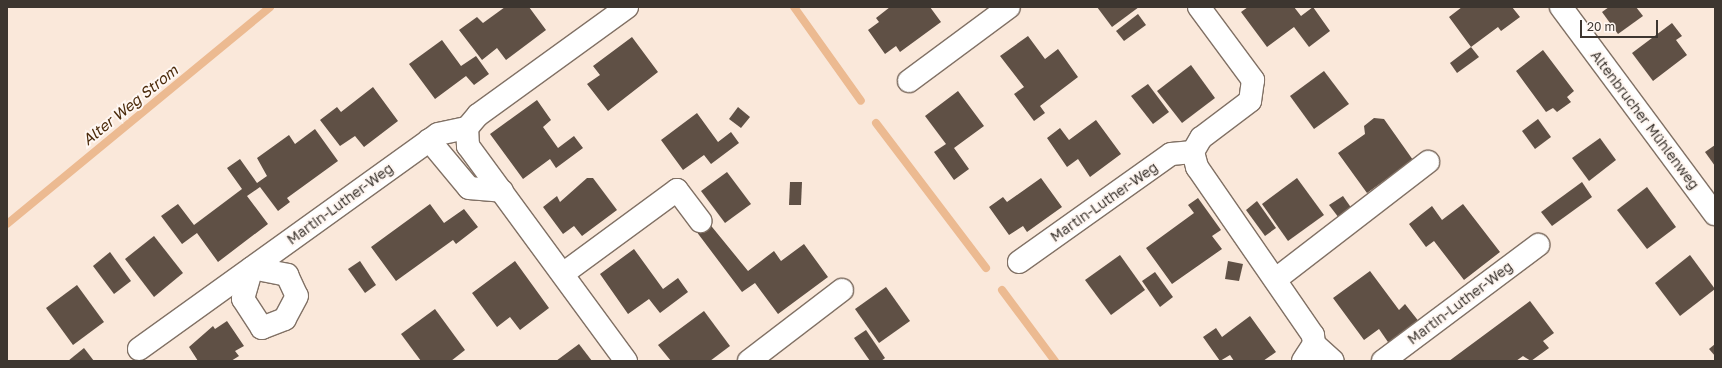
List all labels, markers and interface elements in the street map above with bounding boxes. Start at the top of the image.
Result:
scale bar [1582,12,1660,38]
text: 20 m [1587,19,1615,34]
street label: Altenbrucher Mühlenweg [1587,47,1703,193]
water label: Alter Weg Strom [79,61,181,149]
street label: Martin-Luther-Weg [1047,159,1161,245]
street label: Martin-Luther-Weg [284,160,396,248]
street label: Martin-Luther-Weg [1404,258,1516,348]

